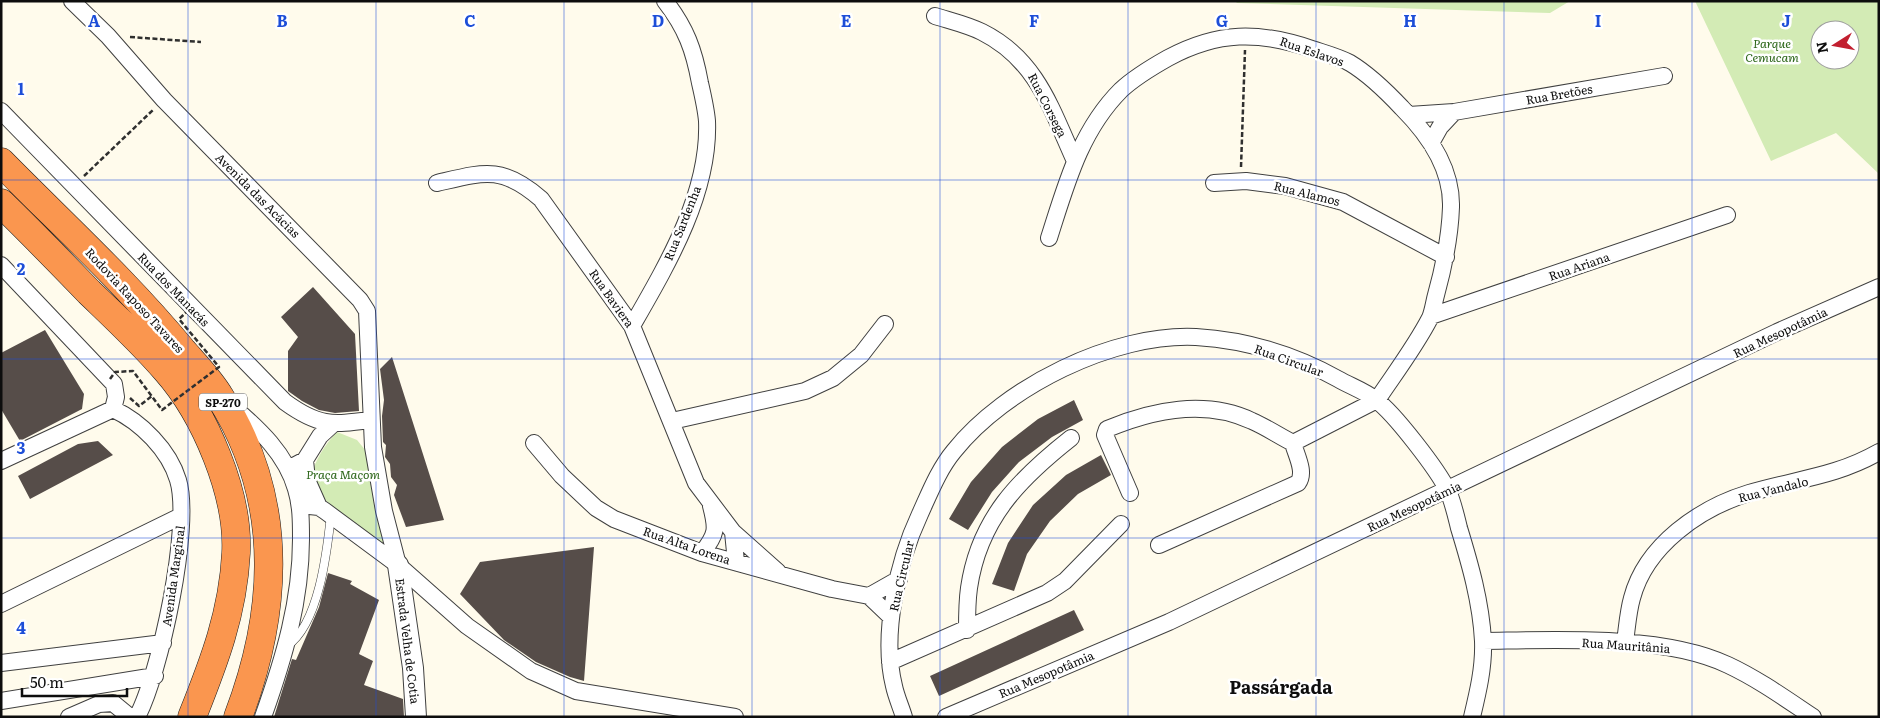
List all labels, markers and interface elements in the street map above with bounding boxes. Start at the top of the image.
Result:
text: A [88,8,100,32]
text: B [276,8,288,32]
text: C [464,8,476,32]
text: D [652,8,664,32]
text: E [841,8,852,32]
text: F [1029,8,1039,32]
text: G [1216,8,1228,32]
text: H [1403,8,1417,32]
text: I [1595,8,1601,32]
text: J [1781,8,1791,32]
north arrow [1810,20,1860,70]
street label: Rua Eslavos [1277,32,1347,71]
park label: Parque Cemucam [1745,34,1799,66]
text: N [1810,40,1832,55]
street label: Rua Corsega [1024,70,1072,141]
text: 1 [18,76,25,100]
street label: Rua Bretões [1524,79,1594,109]
street label: Avenida das Acácias [212,149,305,242]
street label: Rua Alamos [1272,176,1343,210]
street label: Rua Sardenha [659,182,705,263]
street label: Rodovia Raposo Tavares [81,244,189,357]
street label: Rua Ariana [1546,247,1613,285]
street label: Rua dos Manacás [134,248,214,330]
text: 2 [17,256,26,280]
street label: Rua Baviera [585,265,639,331]
street label: Rua Mesopotâmia [1730,302,1831,362]
street label: Rua Circular [1252,339,1326,381]
road number: SP-270 [199,394,247,411]
text: 3 [17,435,26,459]
park label: Praça Maçom [306,465,381,483]
street label: Rua Vandalo [1736,472,1810,506]
street label: Rua Mesopotâmia [1364,476,1465,536]
street label: Rua Alta Lorena [641,522,734,569]
street label: Avenida Marginal [157,524,189,628]
street label: Rua Circular [884,538,918,613]
street label: Estrada Velha de Cotia [391,577,425,706]
text: 4 [16,615,26,639]
street label: Rua Mauritânia [1581,633,1672,657]
street label: Rua Mesopotâmia [995,646,1097,702]
scale bar [22,666,128,698]
text: 50 m [30,670,64,693]
district label: Passárgada [1229,673,1333,700]

